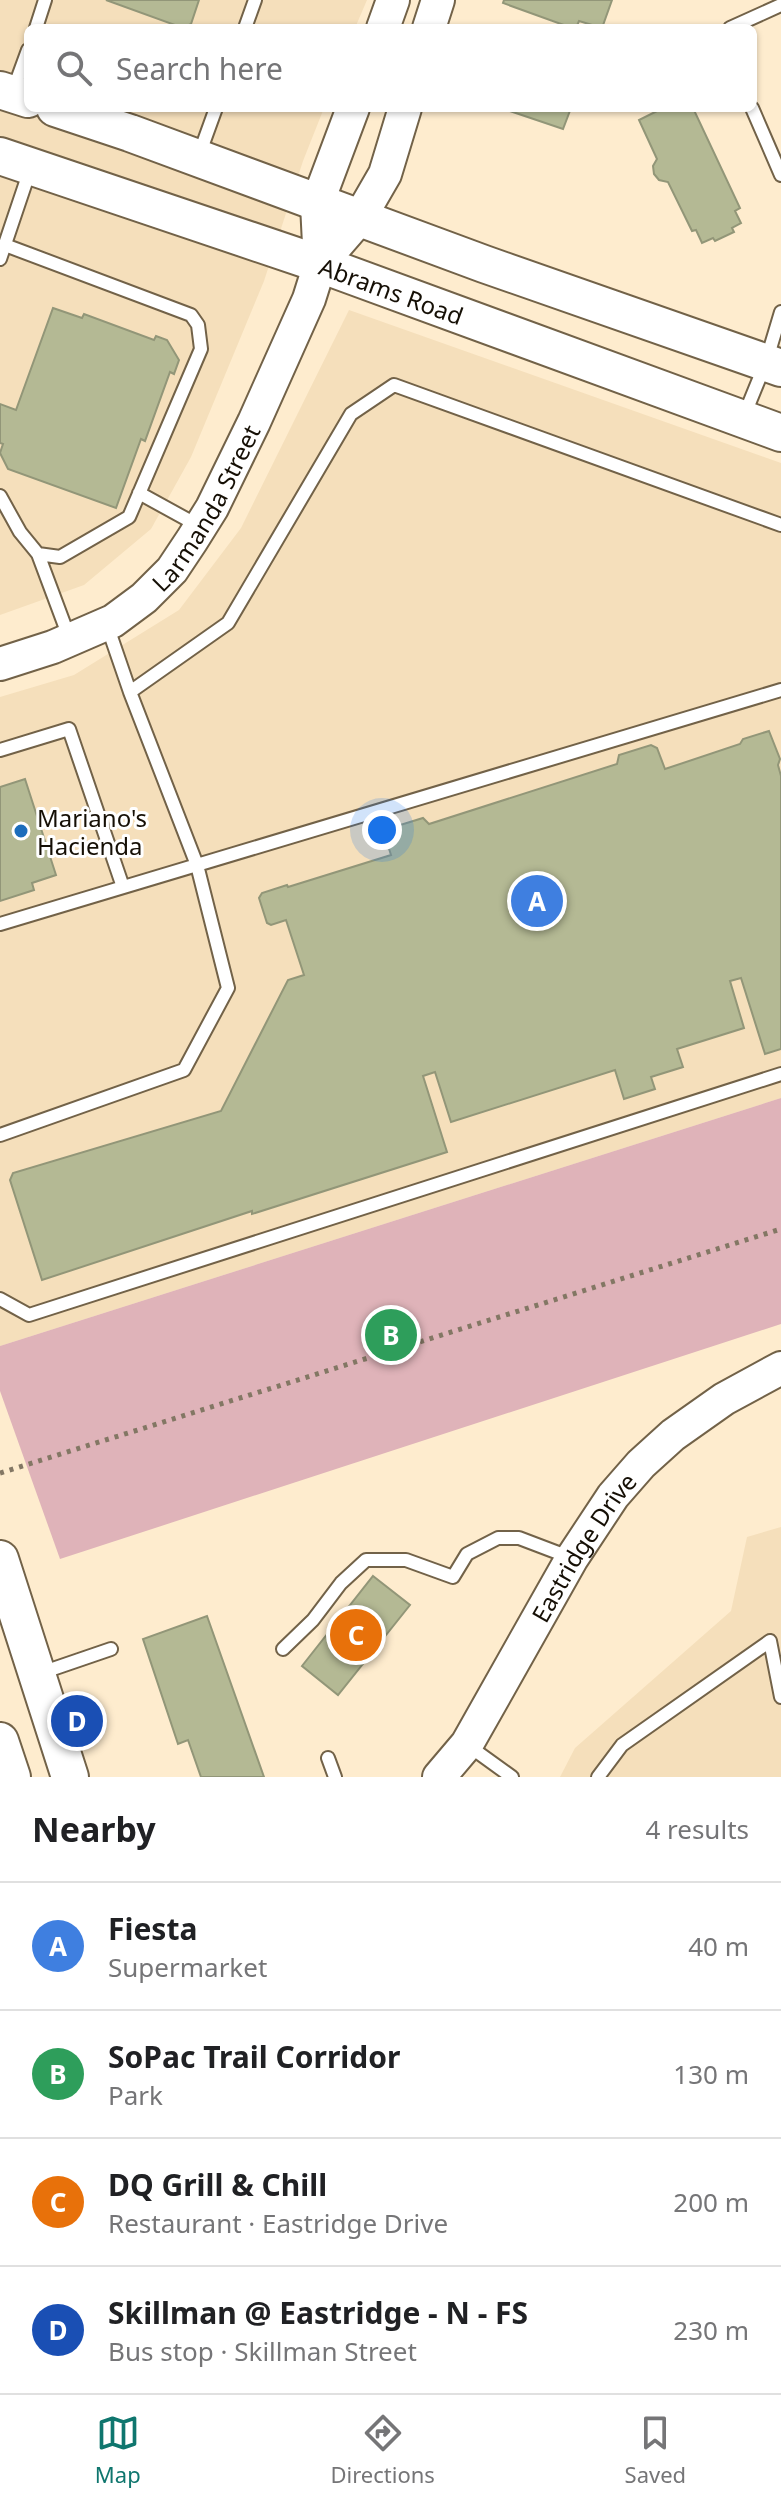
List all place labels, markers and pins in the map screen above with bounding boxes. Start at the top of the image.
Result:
place label: Mariano's Hacienda [37,801,147,862]
marker: Mariano's Hacienda [12,822,30,840]
pin: A [511,871,563,931]
pin: B [365,1305,417,1365]
pin: C [330,1605,382,1665]
pin: D [51,1691,103,1751]

